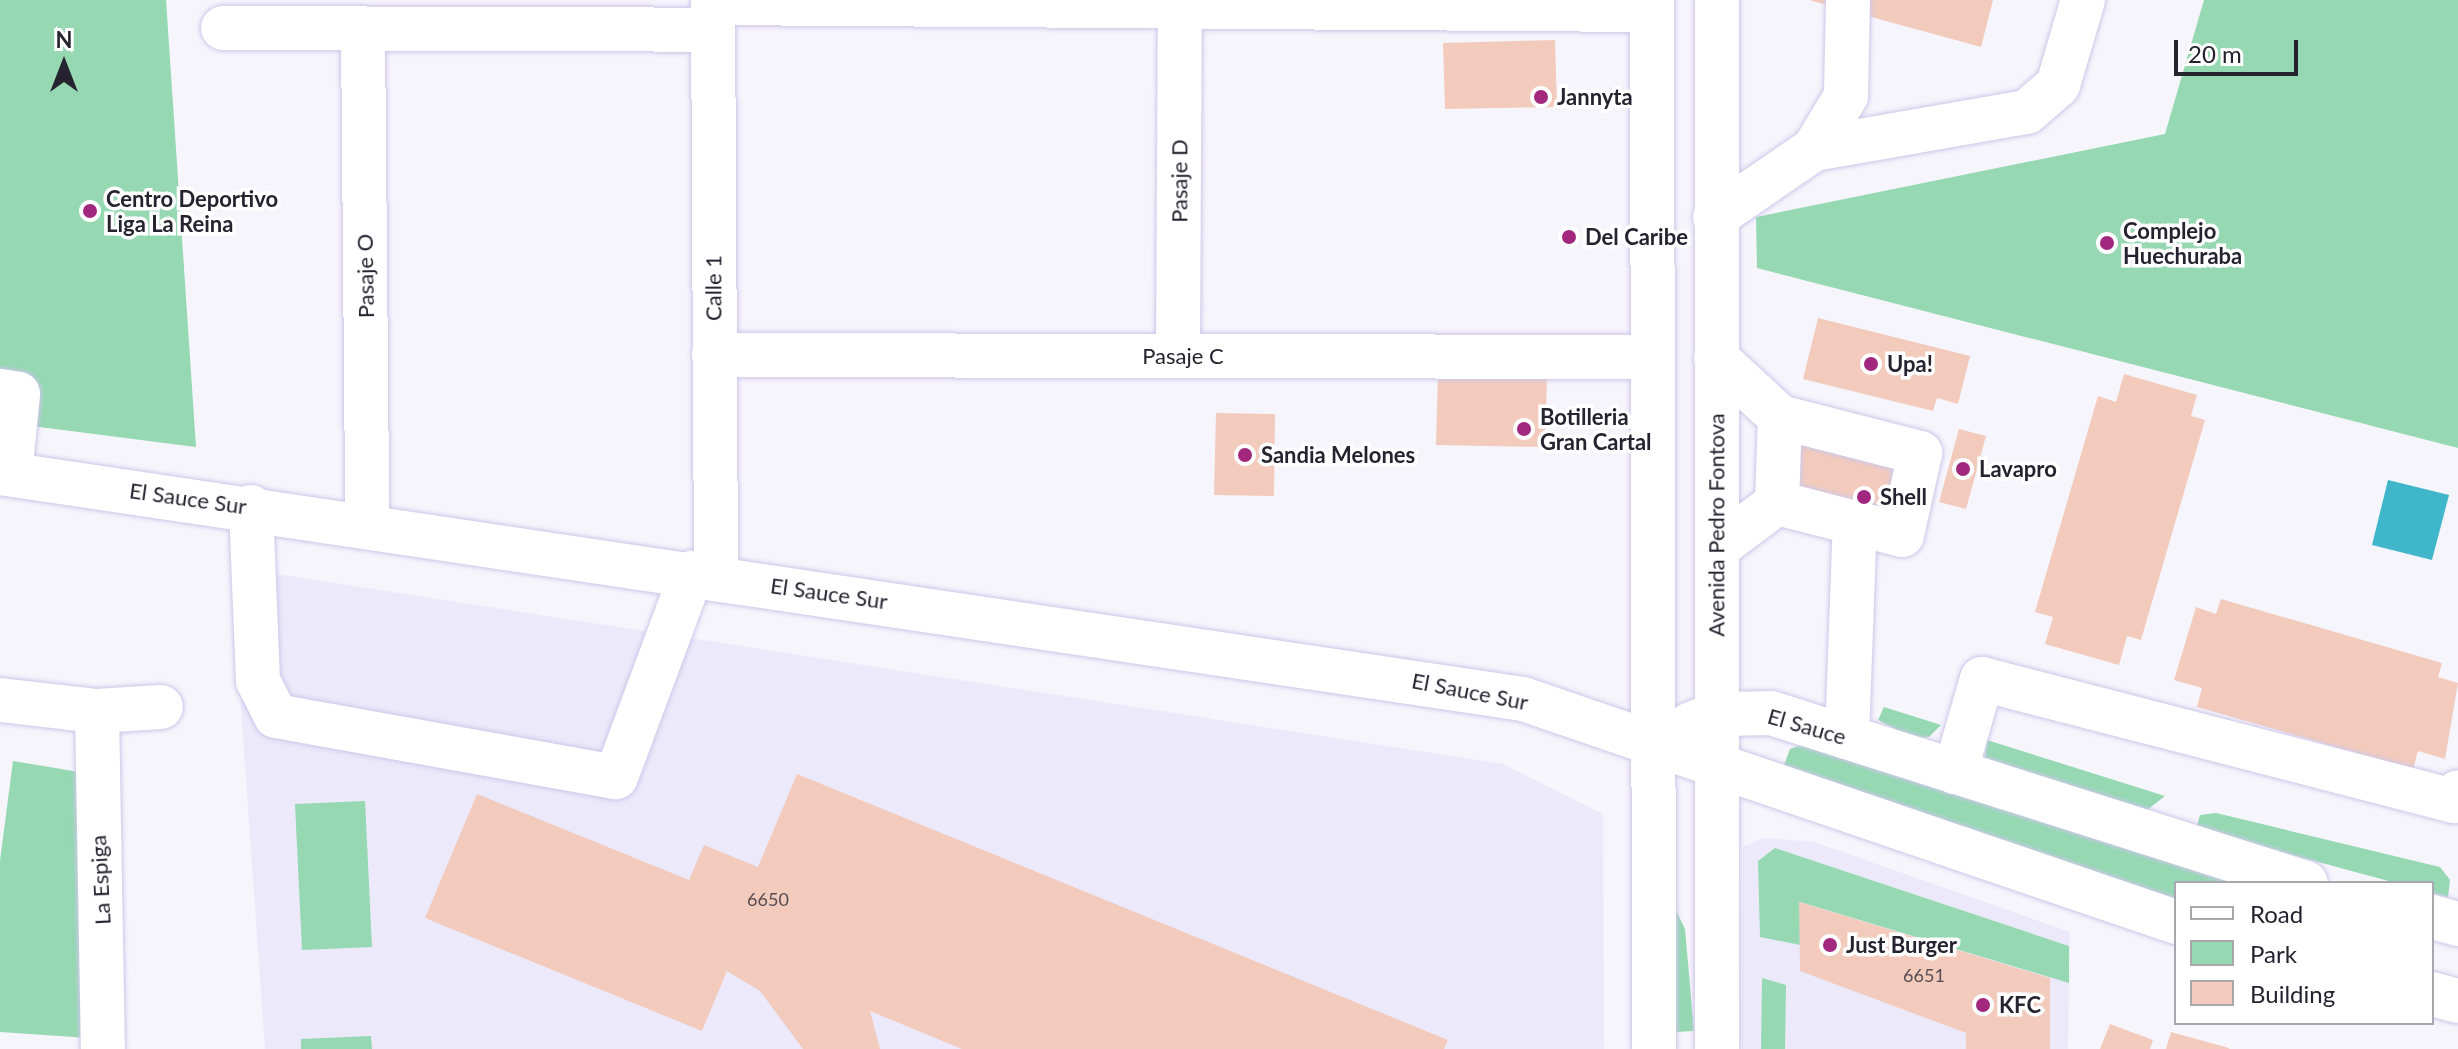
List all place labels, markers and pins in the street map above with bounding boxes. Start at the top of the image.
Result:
place label: Jannyta [1557,84,1633,110]
marker: Jannyta [1532,88,1550,106]
place label: Centro Deportivo Liga La Reina [106,185,278,236]
marker: Centro Deportivo Liga La Reina [81,202,99,220]
place label: Complejo Huechuraba [2123,217,2242,268]
place label: Del Caribe [1585,224,1688,250]
marker: Del Caribe [1560,228,1578,246]
marker: Complejo Huechuraba [2098,234,2116,252]
place label: Upa! [1887,351,1933,377]
marker: Upa! [1862,355,1880,373]
place label: Botilleria Gran Cartal [1540,403,1652,454]
marker: Botilleria Gran Cartal [1515,420,1533,438]
place label: Sandia Melones [1261,442,1415,468]
marker: Sandia Melones [1236,446,1254,464]
place label: Lavapro [1979,456,2057,482]
marker: Lavapro [1954,460,1972,478]
place label: Shell [1880,484,1927,510]
marker: Shell [1855,488,1873,506]
place label: Just Burger [1846,932,1957,958]
marker: Just Burger [1821,936,1839,954]
place label: KFC [1999,992,2041,1018]
marker: KFC [1974,996,1992,1014]

